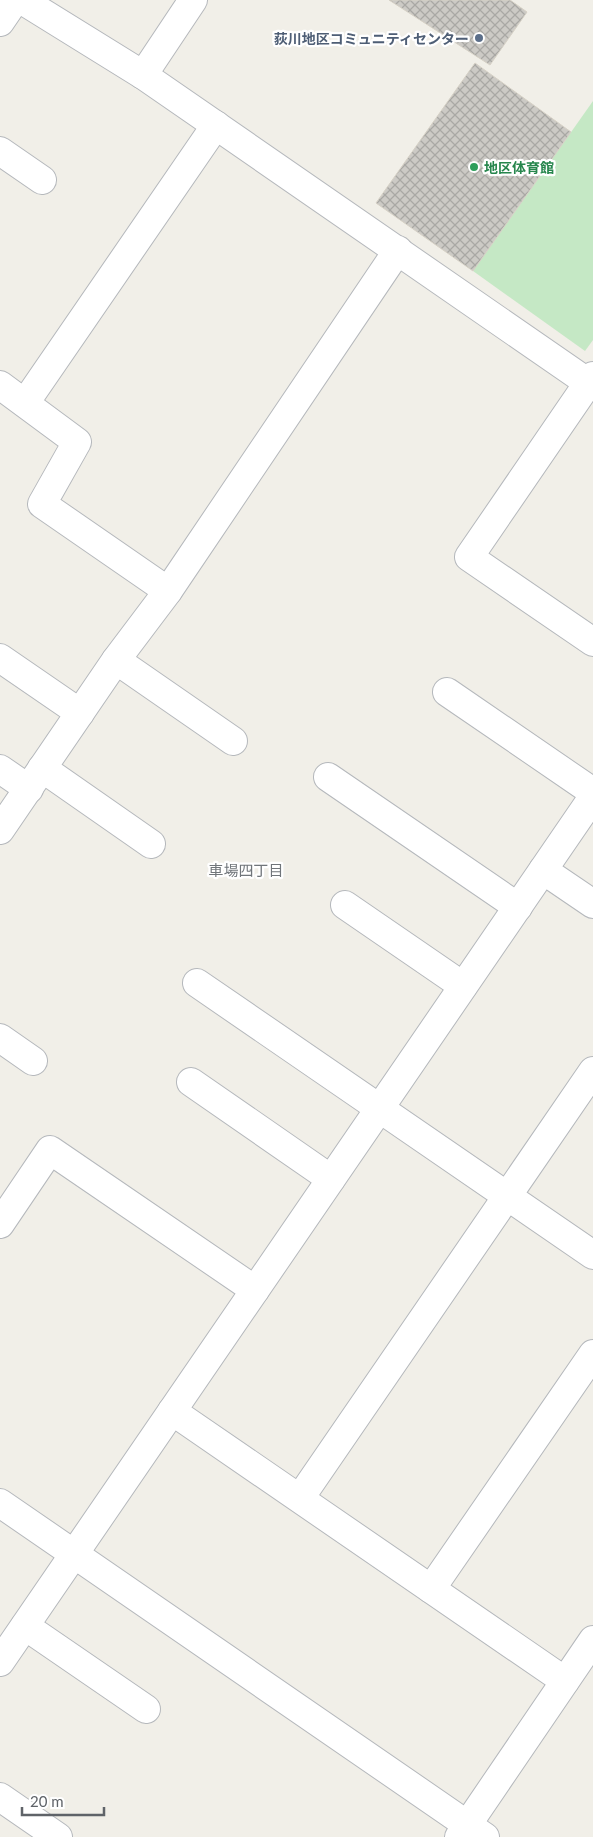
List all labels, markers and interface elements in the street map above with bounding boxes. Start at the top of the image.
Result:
place label: 荻川地区コミュニティセンター [274,30,469,47]
marker: 荻川地区コミュニティセンター [473,32,485,44]
place label: 地区体育館 [484,159,554,176]
marker: 地区体育館 [468,161,480,173]
district label: 車場四丁目 [208,861,284,879]
scale bar [22,1784,105,1816]
text: 20 m [30,1792,64,1810]

